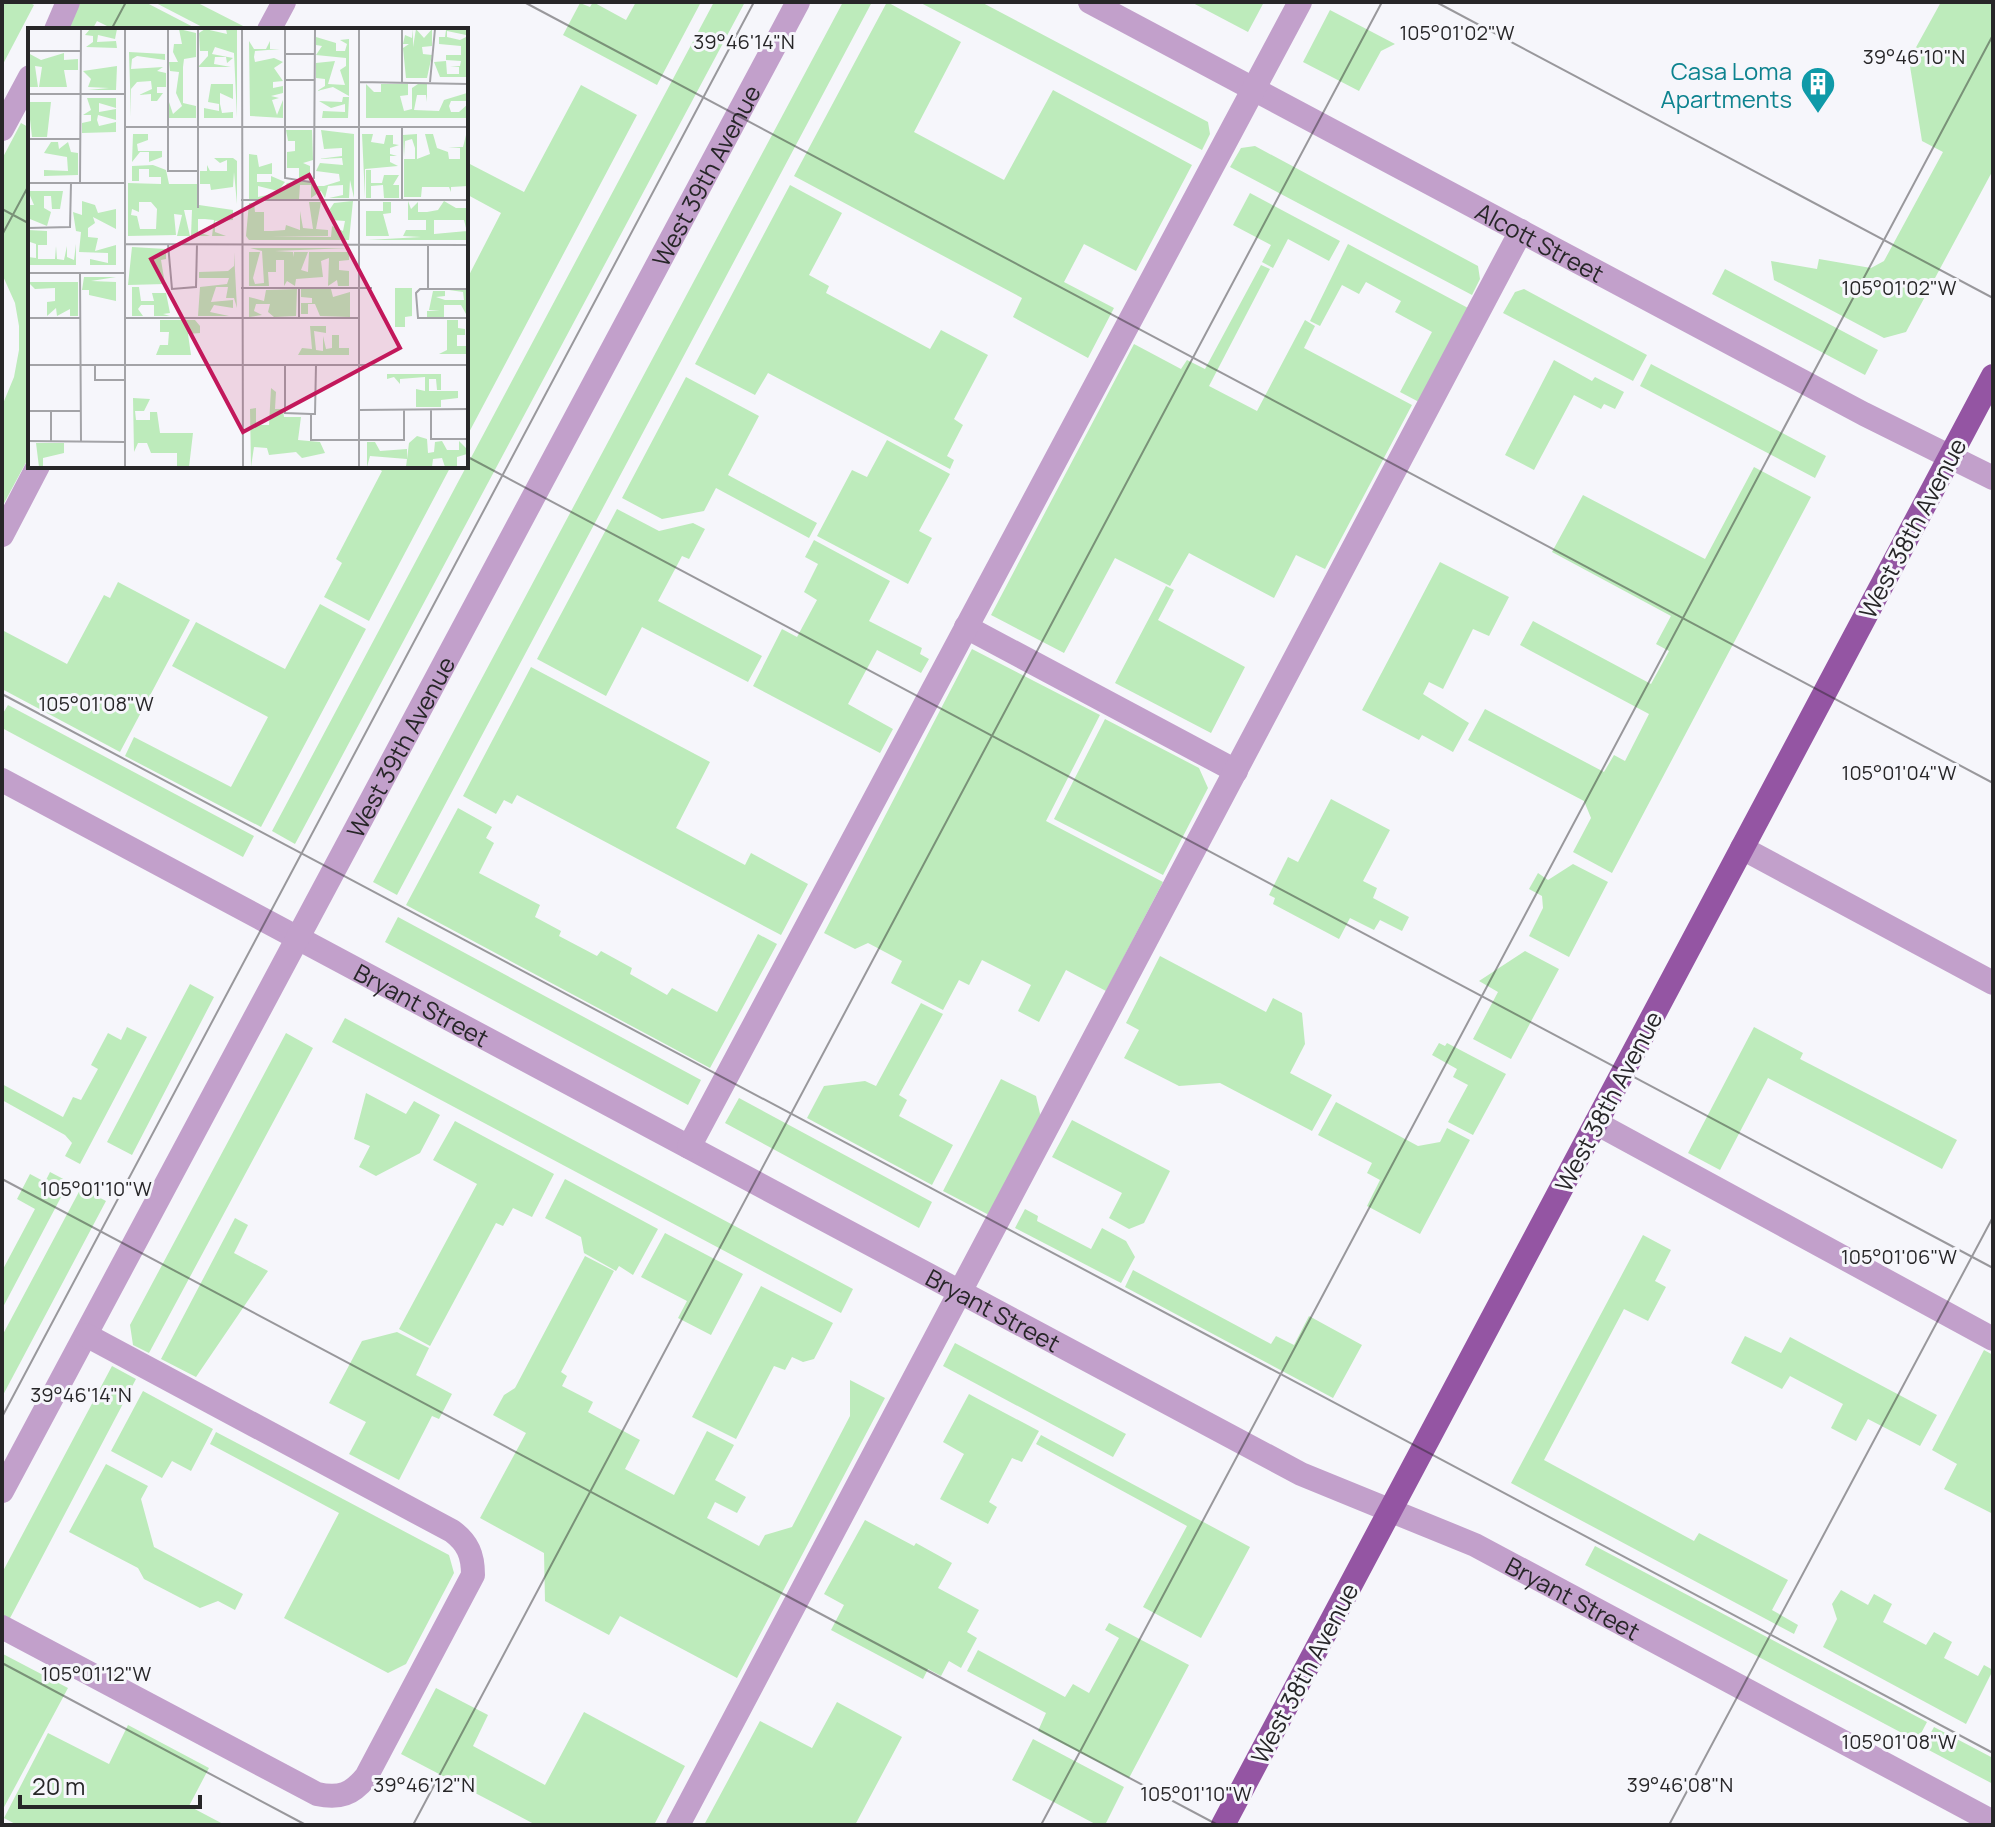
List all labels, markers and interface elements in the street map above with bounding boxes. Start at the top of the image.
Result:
text: 105°01'02"W [1400,19,1515,46]
inset map [28,28,468,468]
text: 39°46'14"N [693,28,795,55]
text: 39°46'10"N [1863,43,1965,70]
place label: Casa Loma Apartments [1661,54,1792,115]
building icon: Casa Loma Apartments [1799,65,1837,115]
street label: West 39th Avenue [643,79,767,272]
street label: Alcott Street [1470,194,1610,289]
text: 105°01'02"W [1842,274,1957,301]
street label: West 38th Avenue [1850,432,1974,624]
street label: West 39th Avenue [338,650,462,843]
text: 105°01'08"W [38,690,154,717]
text: 105°01'04"W [1842,759,1957,786]
street label: Bryant Street [349,955,495,1054]
street label: West 38th Avenue [1546,1005,1670,1197]
text: 105°01'10"W [40,1175,152,1202]
text: 105°01'06"W [1841,1243,1957,1270]
street label: Bryant Street [920,1260,1066,1359]
text: 39°46'14"N [30,1381,132,1408]
street label: Bryant Street [1500,1548,1646,1647]
street label: West 38th Avenue [1242,1577,1366,1769]
text: 105°01'12"W [41,1660,152,1687]
text: 105°01'08"W [1841,1728,1957,1755]
scale bar [20,1759,200,1809]
text: 20 m [32,1769,85,1802]
text: 39°46'12"N [373,1771,475,1798]
text: 39°46'08"N [1627,1771,1733,1798]
text: 105°01'10"W [1140,1780,1252,1807]

